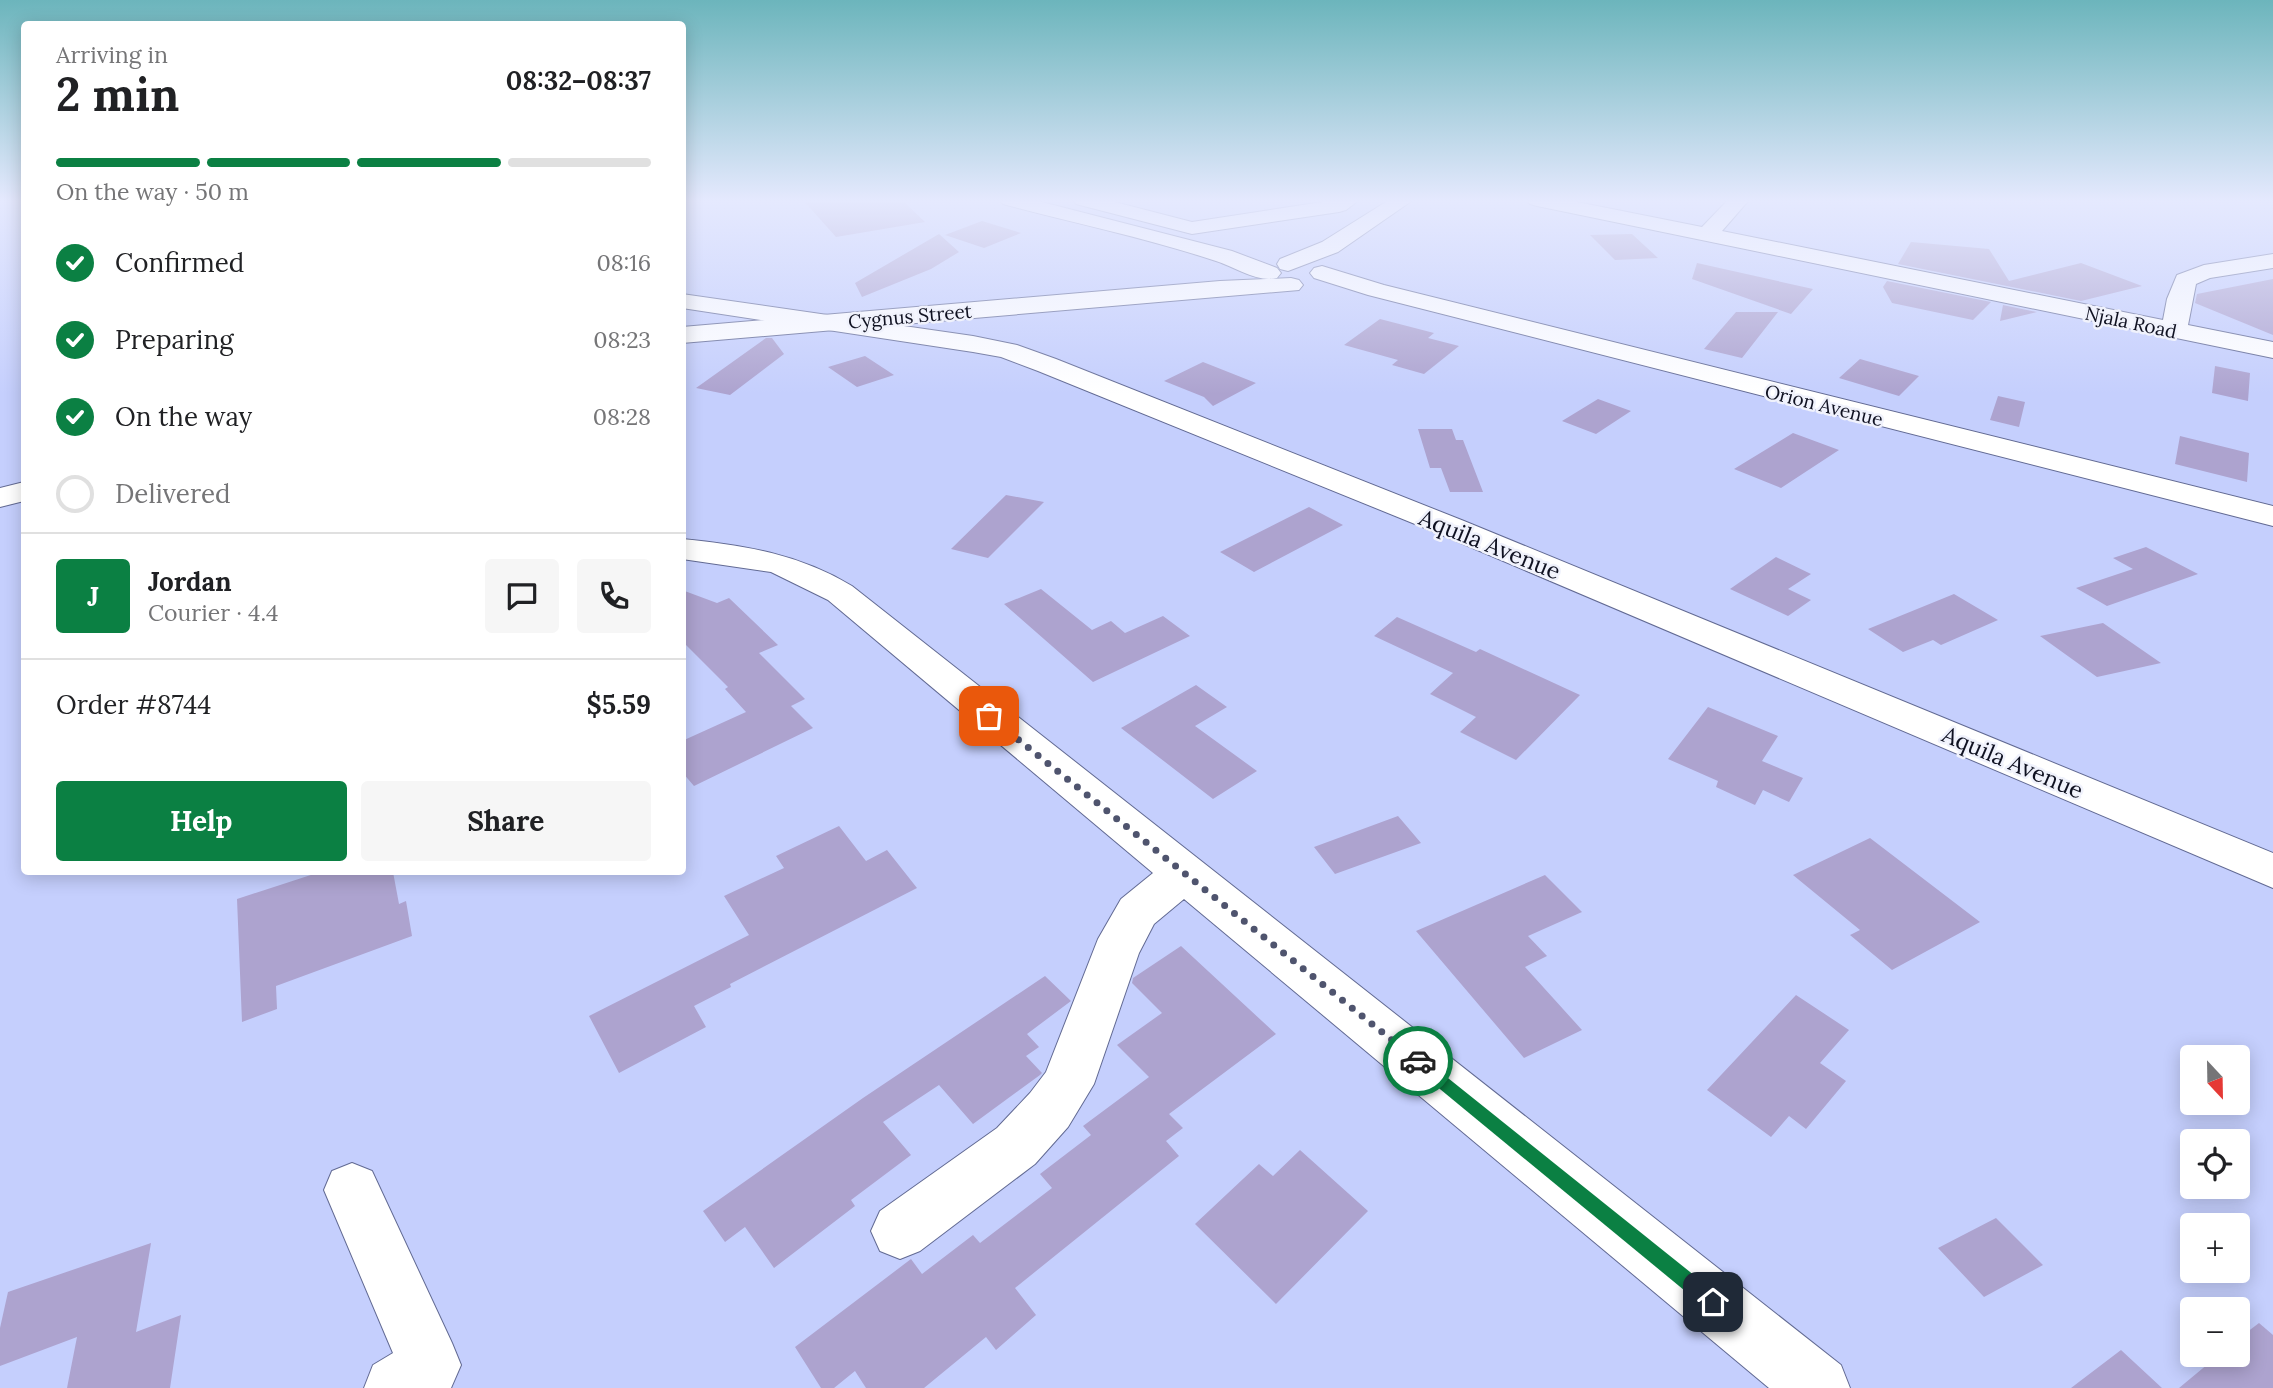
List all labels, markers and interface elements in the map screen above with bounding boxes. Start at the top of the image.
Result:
text: Arriving in [56,40,168,69]
text: 08:32–08:37 [506,64,651,97]
text: 2 min [56,65,179,124]
text: On the way · 50 m [56,177,249,206]
icon: check [56,244,94,282]
text: Confirmed [115,246,244,279]
text: 08:16 [596,248,651,277]
street label: Cygnus Street [847,299,974,333]
street label: Njala Road [2083,301,2179,343]
icon: check [56,321,94,359]
text: Preparing [115,323,234,356]
text: 08:23 [593,325,651,354]
street label: Orion Avenue [1762,379,1886,431]
icon: check [56,398,94,436]
text: On the way [115,400,252,433]
text: 08:28 [593,402,651,431]
text: Delivered [115,477,231,510]
street label: Aquila Avenue [1414,502,1565,586]
button: chat [485,559,559,633]
button: phone [577,559,651,633]
text: Jordan [148,565,232,598]
text: J [87,580,99,613]
text: Courier · 4.4 [148,598,279,627]
pin [959,686,1019,746]
text: Order #8744 [56,688,211,721]
text: $5.59 [587,688,651,721]
icon: bag [970,697,1008,735]
street label: Aquila Avenue [1937,719,2088,805]
button: Help [56,781,347,861]
button: Share [361,781,651,861]
courier [1383,1026,1453,1096]
icon: car [1399,1042,1437,1080]
north arrow [2180,1045,2250,1115]
map controls [2180,1045,2250,1367]
button: locate [2180,1129,2250,1199]
button: + [2180,1213,2250,1283]
pin [1683,1272,1743,1332]
icon: home [1694,1283,1732,1321]
button: − [2180,1297,2250,1367]

